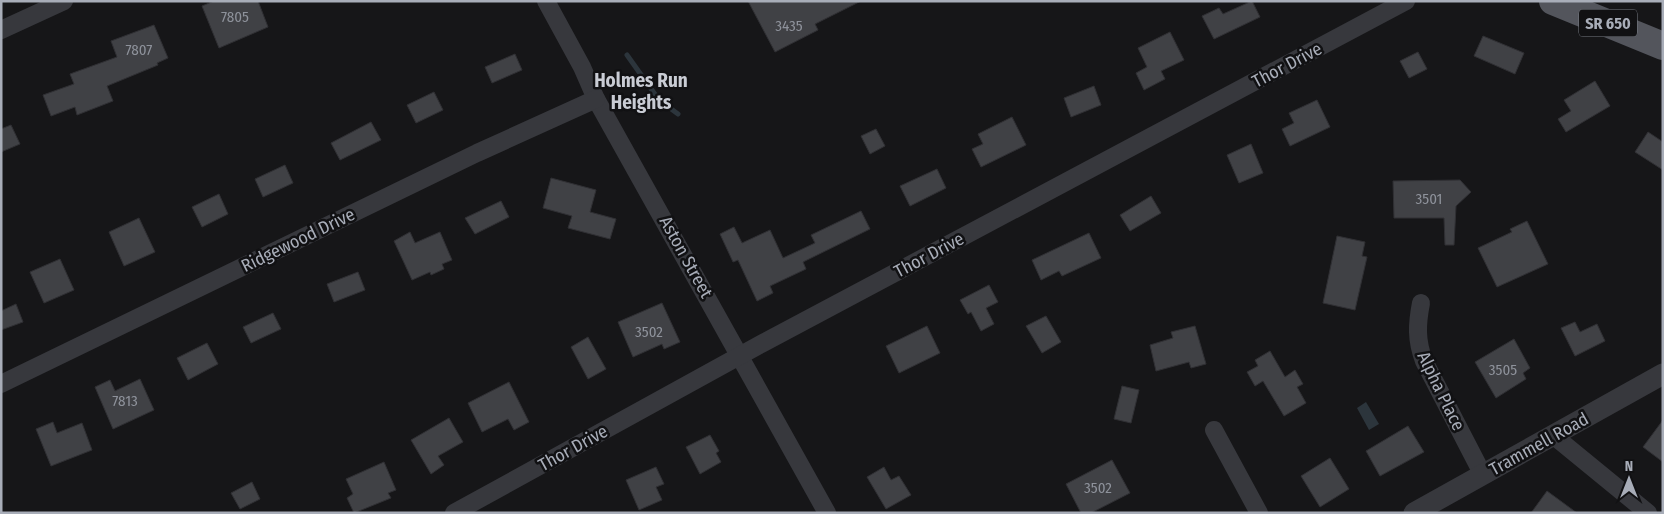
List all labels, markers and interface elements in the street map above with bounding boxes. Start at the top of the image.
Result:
house number: 7805 [221,8,249,26]
road number: SR 650 [1579,9,1637,36]
house number: 3435 [775,17,803,35]
street label: Thor Drive [1248,37,1326,93]
house number: 7807 [126,41,152,59]
district label: Holmes Run Heights [594,69,688,114]
house number: 3501 [1416,190,1442,208]
street label: Ridgewood Drive [238,203,359,277]
street label: Aston Street [655,212,718,302]
street label: Thor Drive [890,227,968,283]
house number: 3502 [635,323,663,341]
street label: Alpha Place [1412,348,1470,434]
house number: 3505 [1489,361,1517,379]
house number: 7813 [112,392,138,410]
street label: Trammell Road [1486,408,1592,480]
street label: Thor Drive [534,420,612,476]
north arrow [1604,454,1654,504]
text: N [1625,458,1633,475]
house number: 3502 [1084,479,1112,497]

